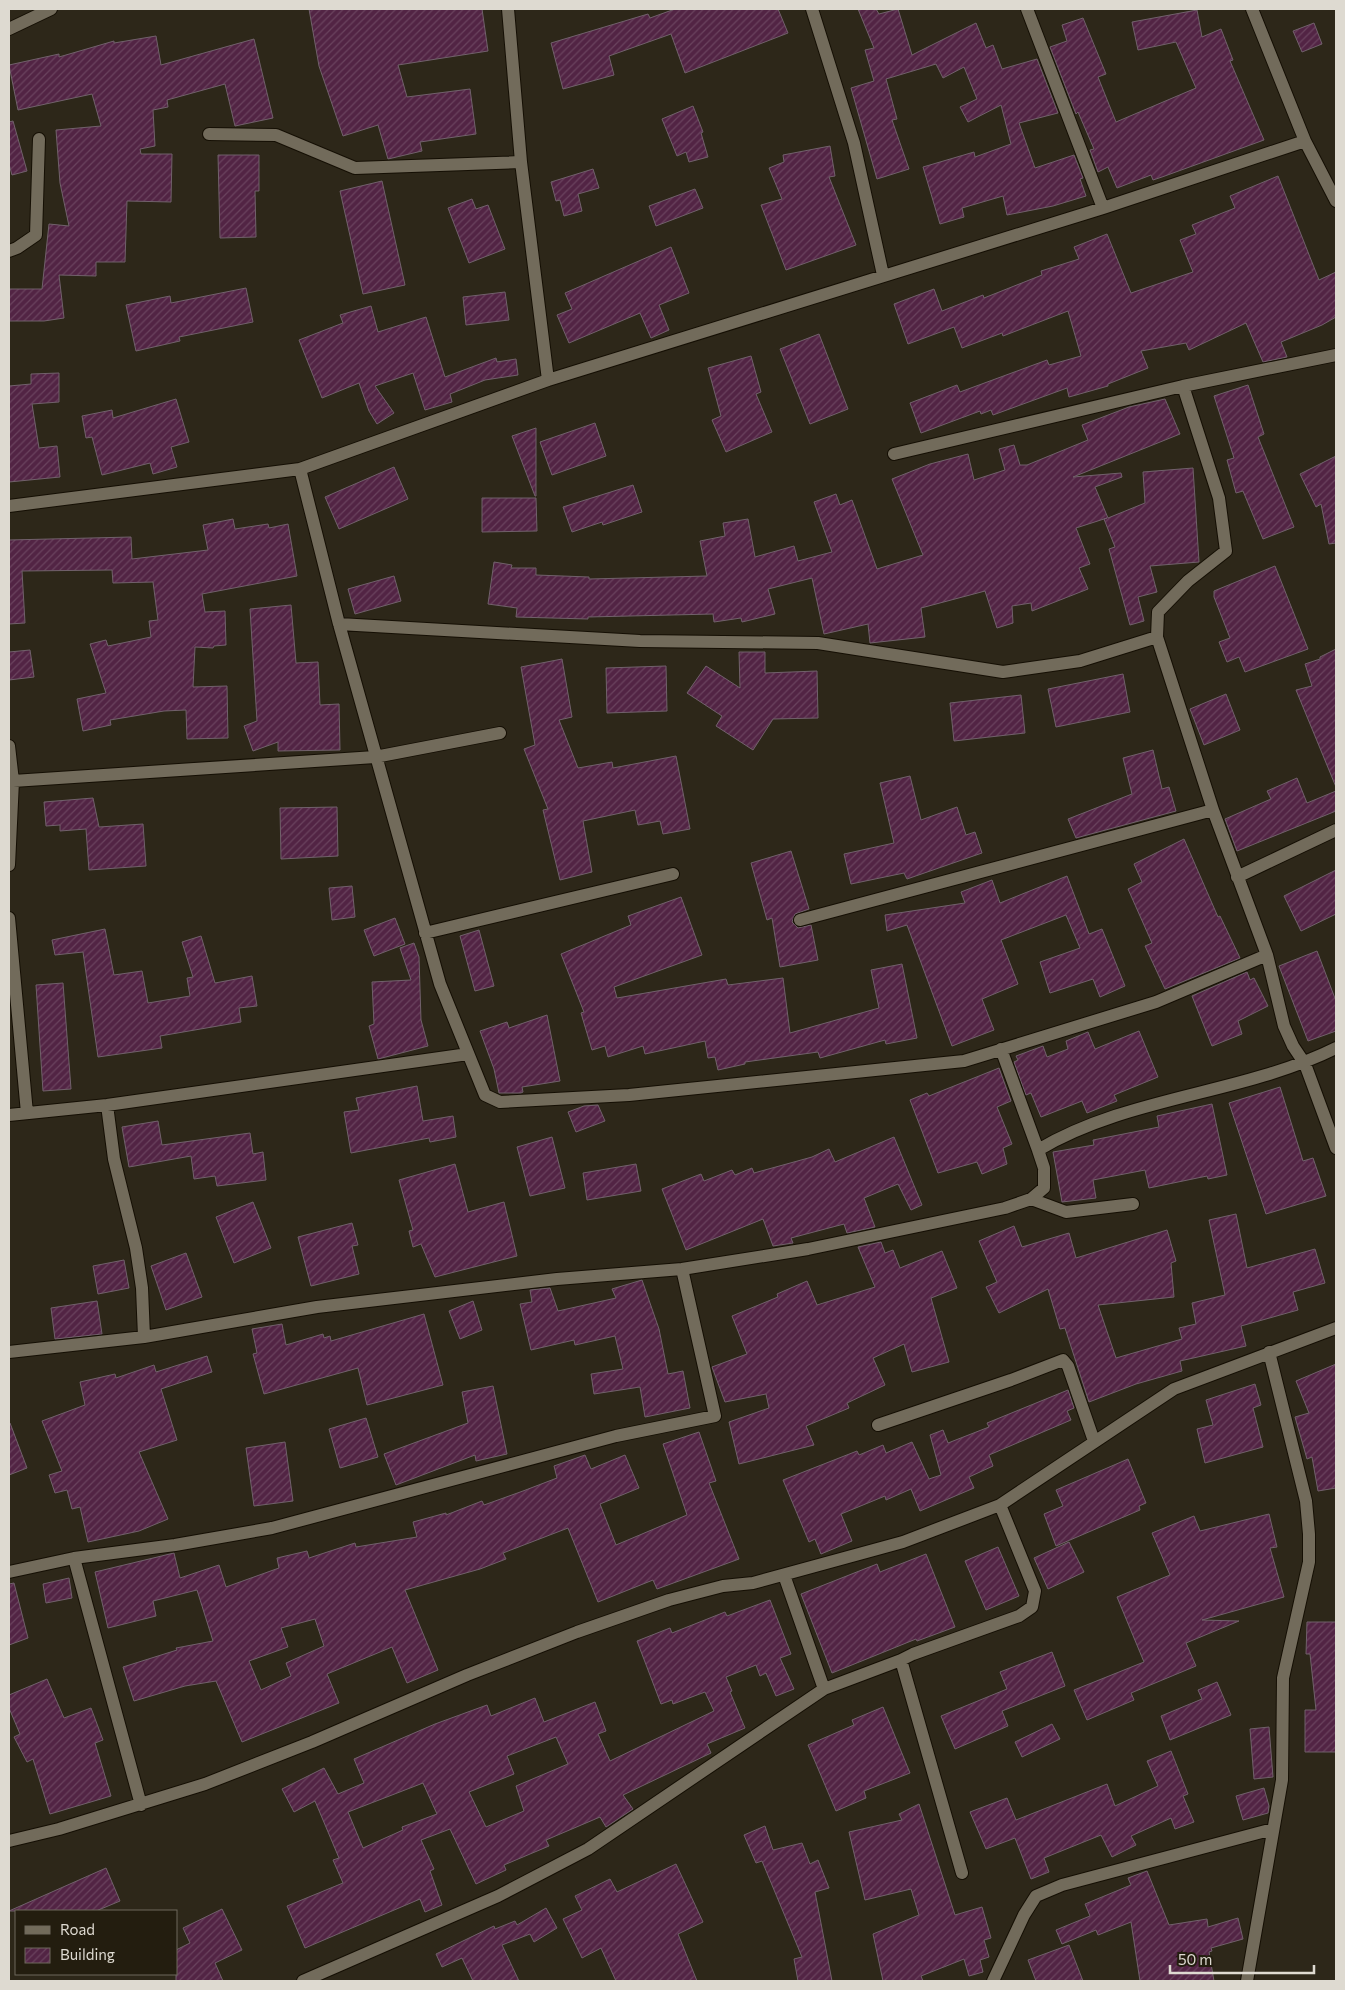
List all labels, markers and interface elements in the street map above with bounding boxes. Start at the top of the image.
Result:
legend [15,1910,178,1975]
text: Road [60,1920,95,1938]
scale bar [1170,1942,1314,1974]
text: Building [60,1945,115,1963]
text: 50 m [1178,1950,1212,1968]

